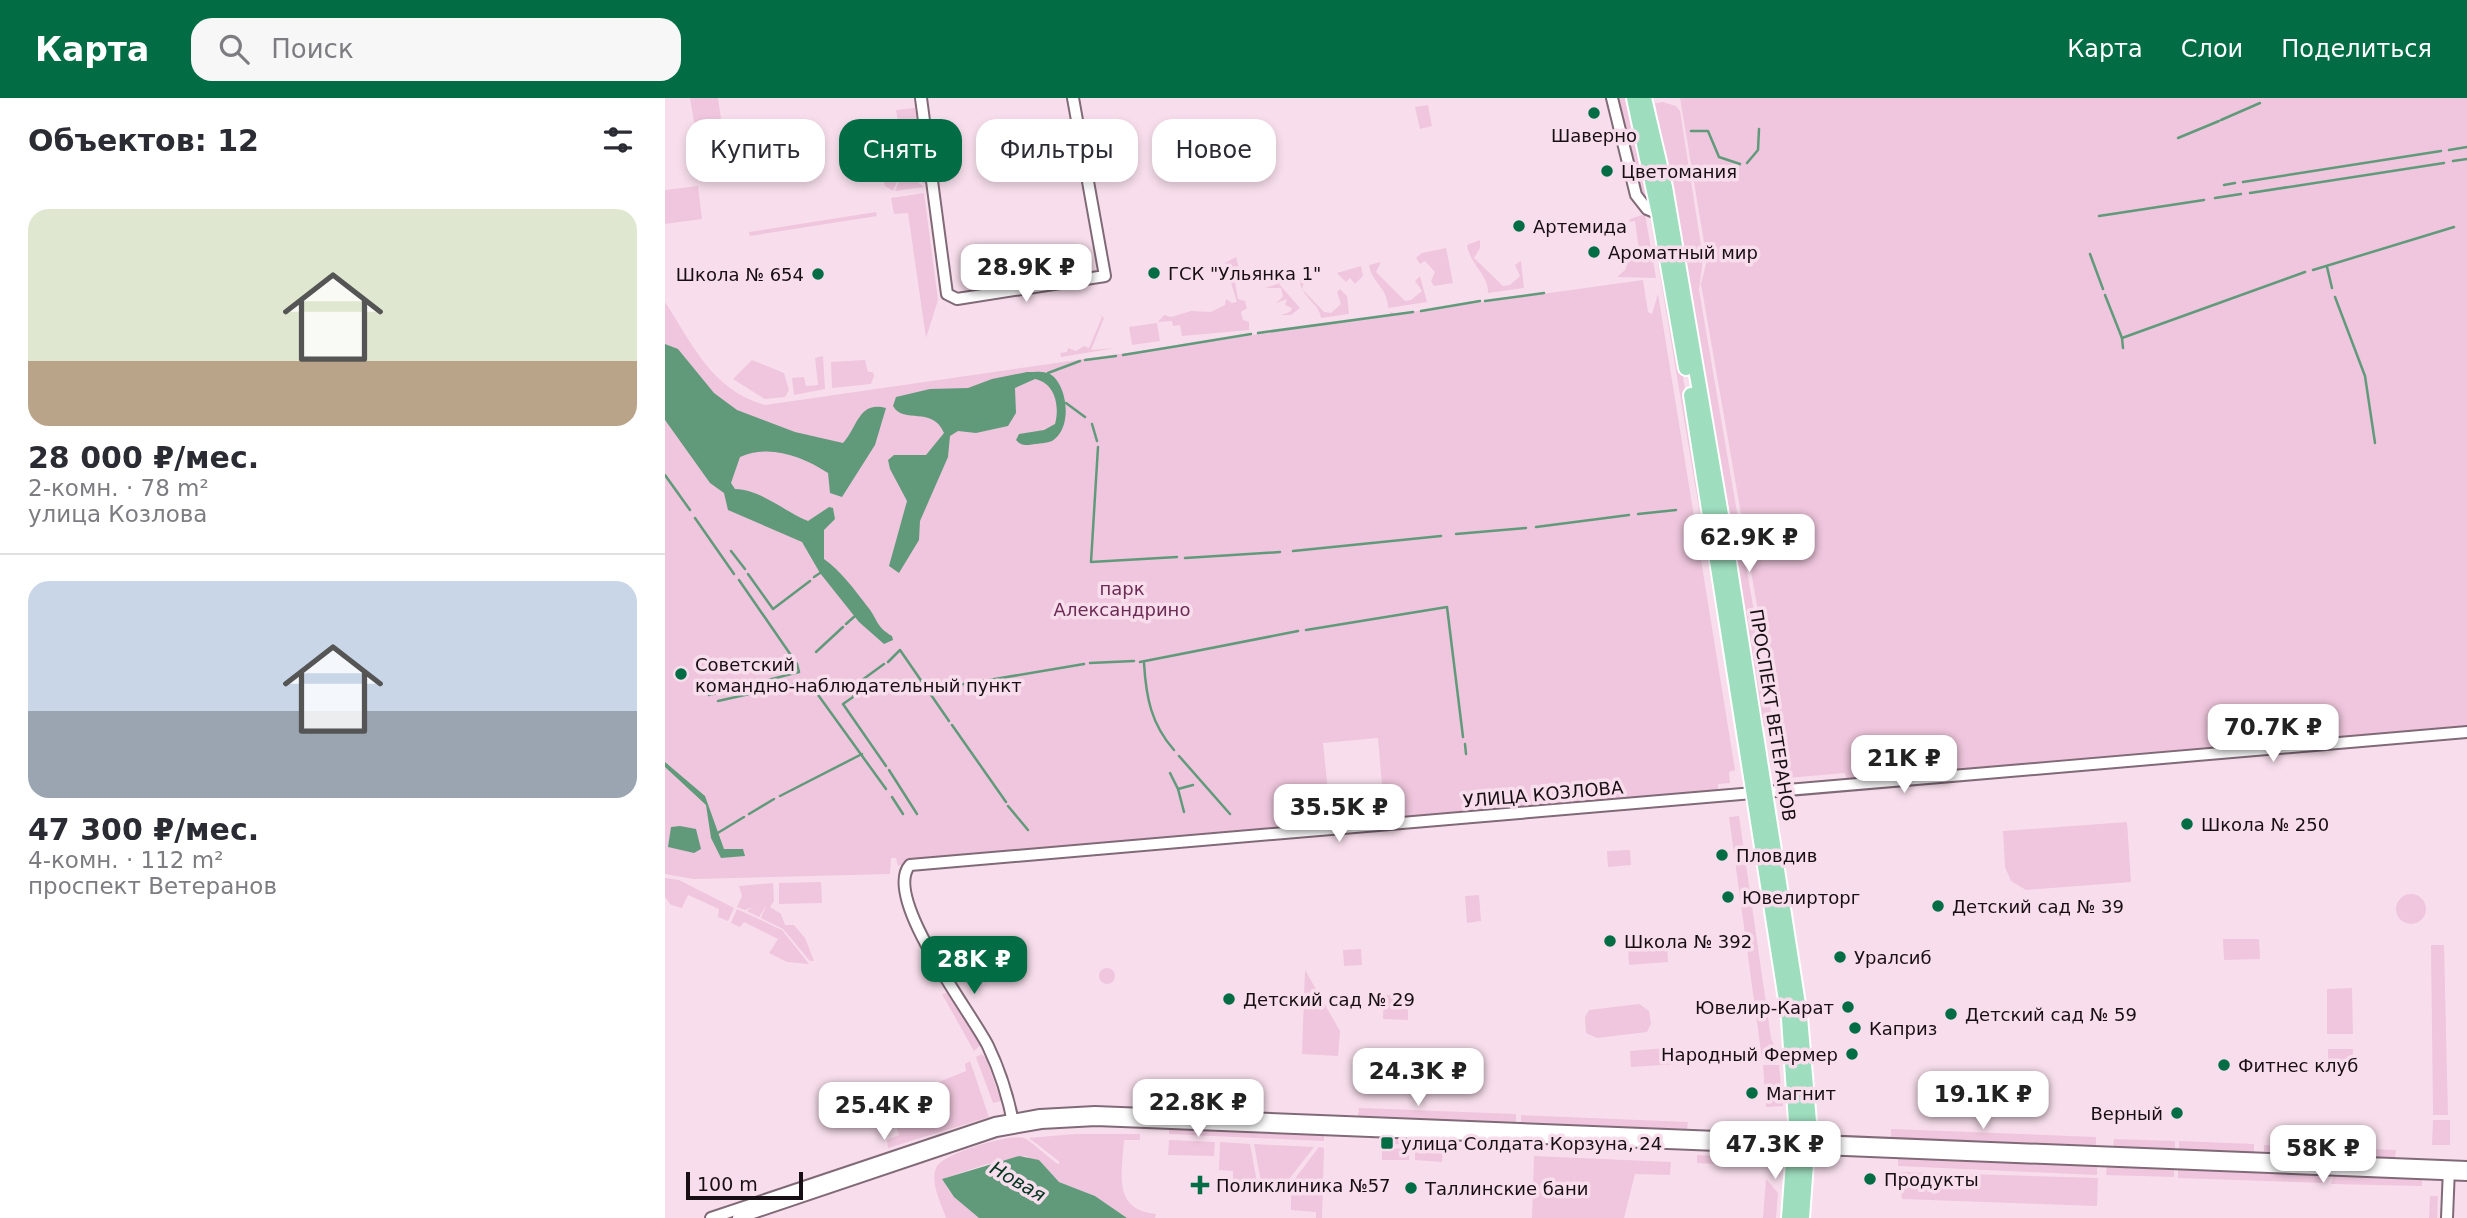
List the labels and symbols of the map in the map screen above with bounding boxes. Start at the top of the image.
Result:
marker: Шаверно [1586,105,1602,121]
place label: Шаверно [1551,125,1637,146]
place label: Цветомания [1621,161,1737,182]
marker: Цветомания [1599,163,1615,179]
place label: Артемида [1533,216,1627,237]
marker: Артемида [1511,218,1527,234]
place label: Ароматный мир [1608,242,1758,263]
pin: 28.9K ₽ [961,244,1091,304]
marker: Ароматный мир [1586,244,1602,260]
place label: ГСК "Ульянка 1" [1168,263,1321,284]
place label: Школа № 654 [676,264,804,285]
marker: ГСК "Ульянка 1" [1146,265,1162,281]
marker: Школа № 654 [810,266,826,282]
pin: 62.9K ₽ [1684,514,1814,574]
park label: парк Александрино [1054,578,1190,620]
street label: ПРОСПЕКТ ВЕТЕРАНОВ [1746,607,1800,823]
place label: Советский командно-наблюдательный пункт [695,654,1022,696]
marker: Советский командно-наблюдательный пункт [673,666,689,682]
pin: 70.7K ₽ [2208,704,2338,764]
pin: 21K ₽ [1855,736,1953,795]
street label: УЛИЦА КОЗЛОВА [1462,776,1625,811]
pin: 35.5K ₽ [1274,784,1404,844]
place label: Школа № 250 [2201,814,2329,835]
marker: Школа № 250 [2179,816,2195,832]
place label: Пловдив [1736,845,1817,866]
marker: Пловдив [1714,847,1730,863]
place label: Ювелирторг [1742,887,1860,908]
marker: Ювелирторг [1720,889,1736,905]
place label: Детский сад № 39 [1952,896,2124,917]
marker: Детский сад № 39 [1930,898,1946,914]
place label: Школа № 392 [1624,931,1752,952]
marker: Школа № 392 [1602,933,1618,949]
pin: 28K ₽ [925,936,1023,996]
place label: Уралсиб [1854,947,1932,968]
marker: Уралсиб [1832,949,1848,965]
place label: Детский сад № 29 [1243,989,1415,1010]
marker: Детский сад № 29 [1221,991,1237,1007]
place label: Ювелир-Карат [1695,997,1834,1018]
marker: Ювелир-Карат [1840,999,1856,1015]
place label: Детский сад № 59 [1965,1004,2137,1025]
marker: Детский сад № 59 [1943,1006,1959,1022]
place label: Каприз [1869,1018,1937,1039]
marker: Каприз [1847,1020,1863,1036]
place label: Народный Фермер [1661,1044,1838,1065]
marker: Народный Фермер [1844,1046,1860,1062]
pin: 24.3K ₽ [1353,1048,1483,1108]
place label: Фитнес клуб [2238,1055,2358,1076]
marker: Фитнес клуб [2216,1057,2232,1073]
pin: 19.1K ₽ [1918,1072,2048,1131]
pin: 22.8K ₽ [1133,1080,1263,1139]
pin: 25.4K ₽ [819,1082,949,1142]
place label: Магнит [1766,1083,1836,1104]
marker: Магнит [1744,1085,1760,1101]
place label: Верный [2090,1103,2163,1124]
marker: Верный [2169,1105,2185,1121]
pin: 47.3K ₽ [1710,1122,1840,1181]
pin: 58K ₽ [2274,1126,2372,1185]
place label: улица Солдата Корзуна, 24 [1401,1133,1662,1154]
marker: улица Солдата Корзуна, 24 [1379,1135,1395,1151]
water label: Новая [986,1156,1050,1206]
scale bar [686,1169,803,1201]
place label: Продукты [1884,1169,1979,1190]
marker: Продукты [1862,1171,1878,1187]
marker: Поликлиника №57 [1190,1175,1210,1195]
place label: Поликлиника №57 [1216,1175,1391,1196]
place label: Таллинские бани [1424,1178,1588,1199]
marker: Таллинские бани [1403,1180,1419,1196]

